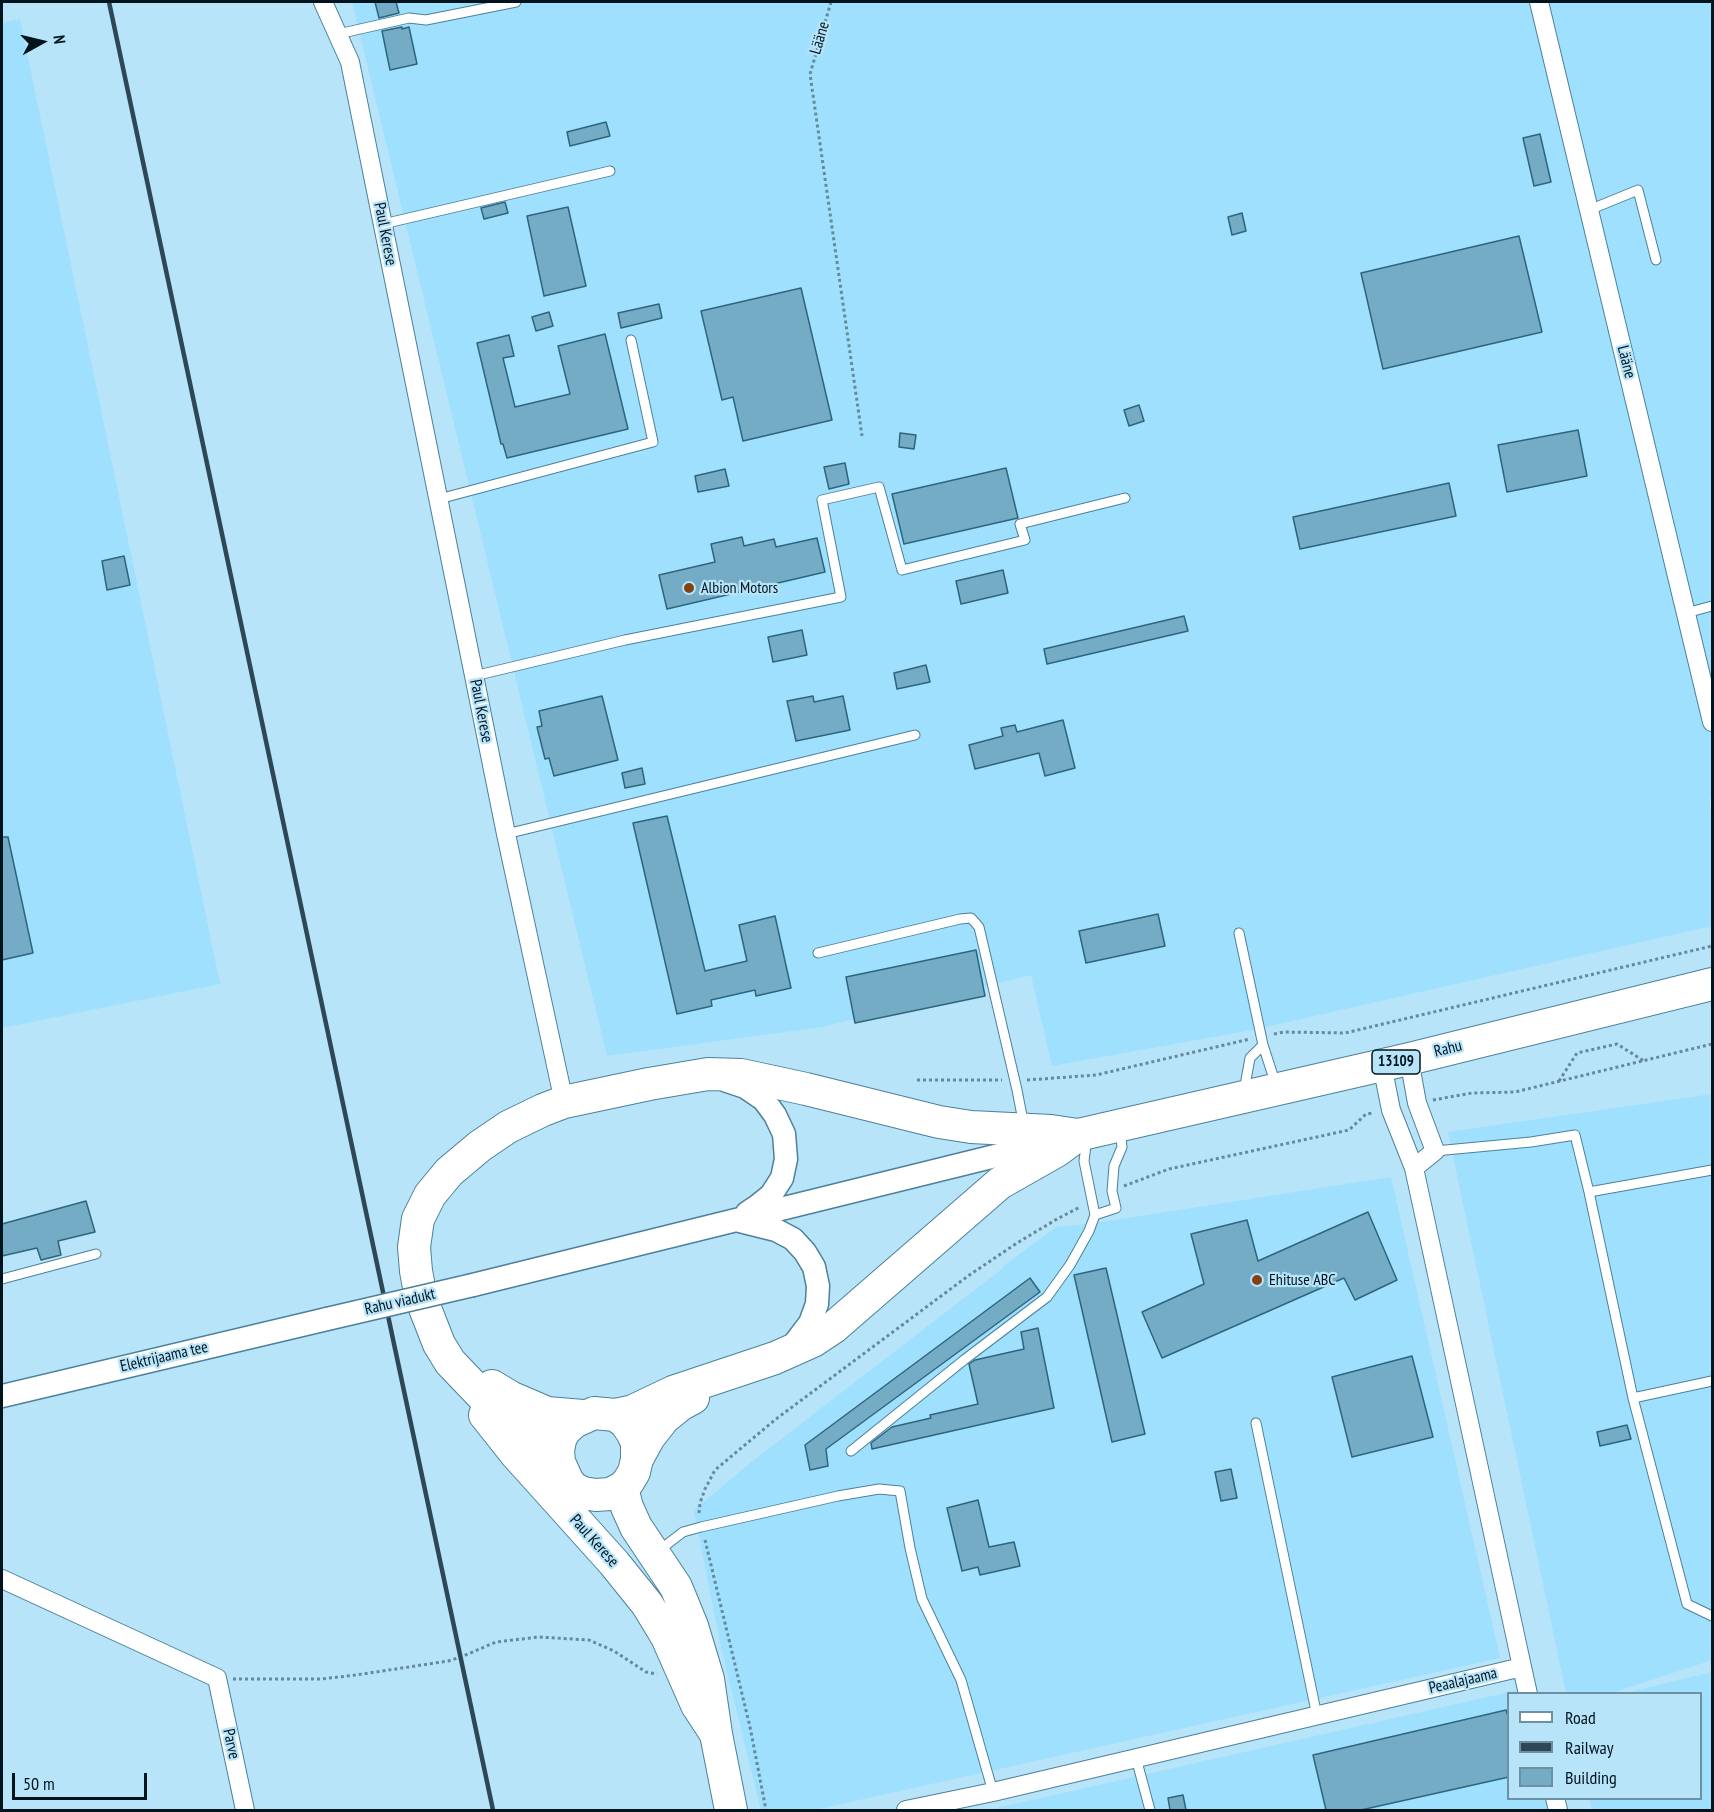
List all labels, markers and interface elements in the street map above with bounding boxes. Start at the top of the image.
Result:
north arrow [12,12,72,72]
street label: Lääne [806,19,834,57]
text: N [49,34,70,45]
street label: Paul Kerese [369,201,401,267]
street label: Lääne [1613,344,1639,380]
place label: Albion Motors [701,578,778,598]
marker: Albion Motors [682,581,696,595]
street label: Paul Kerese [465,678,497,744]
street label: Rahu [1432,1036,1464,1062]
road number: 13109 [1372,1050,1420,1074]
place label: Ehituse ABC [1269,1270,1336,1290]
marker: Ehituse ABC [1250,1273,1264,1287]
street label: Rahu viadukt [363,1285,437,1319]
street label: Elektrijaama tee [118,1338,210,1376]
street label: Paul Kerese [565,1511,623,1571]
street label: Peaalajaama [1427,1664,1499,1698]
legend [1507,1692,1702,1800]
text: Road [1565,1706,1596,1729]
street label: Parve [218,1727,244,1761]
text: Railway [1565,1736,1614,1759]
scale bar [15,1761,150,1799]
text: Building [1565,1766,1617,1789]
text: 50 m [23,1772,55,1795]

